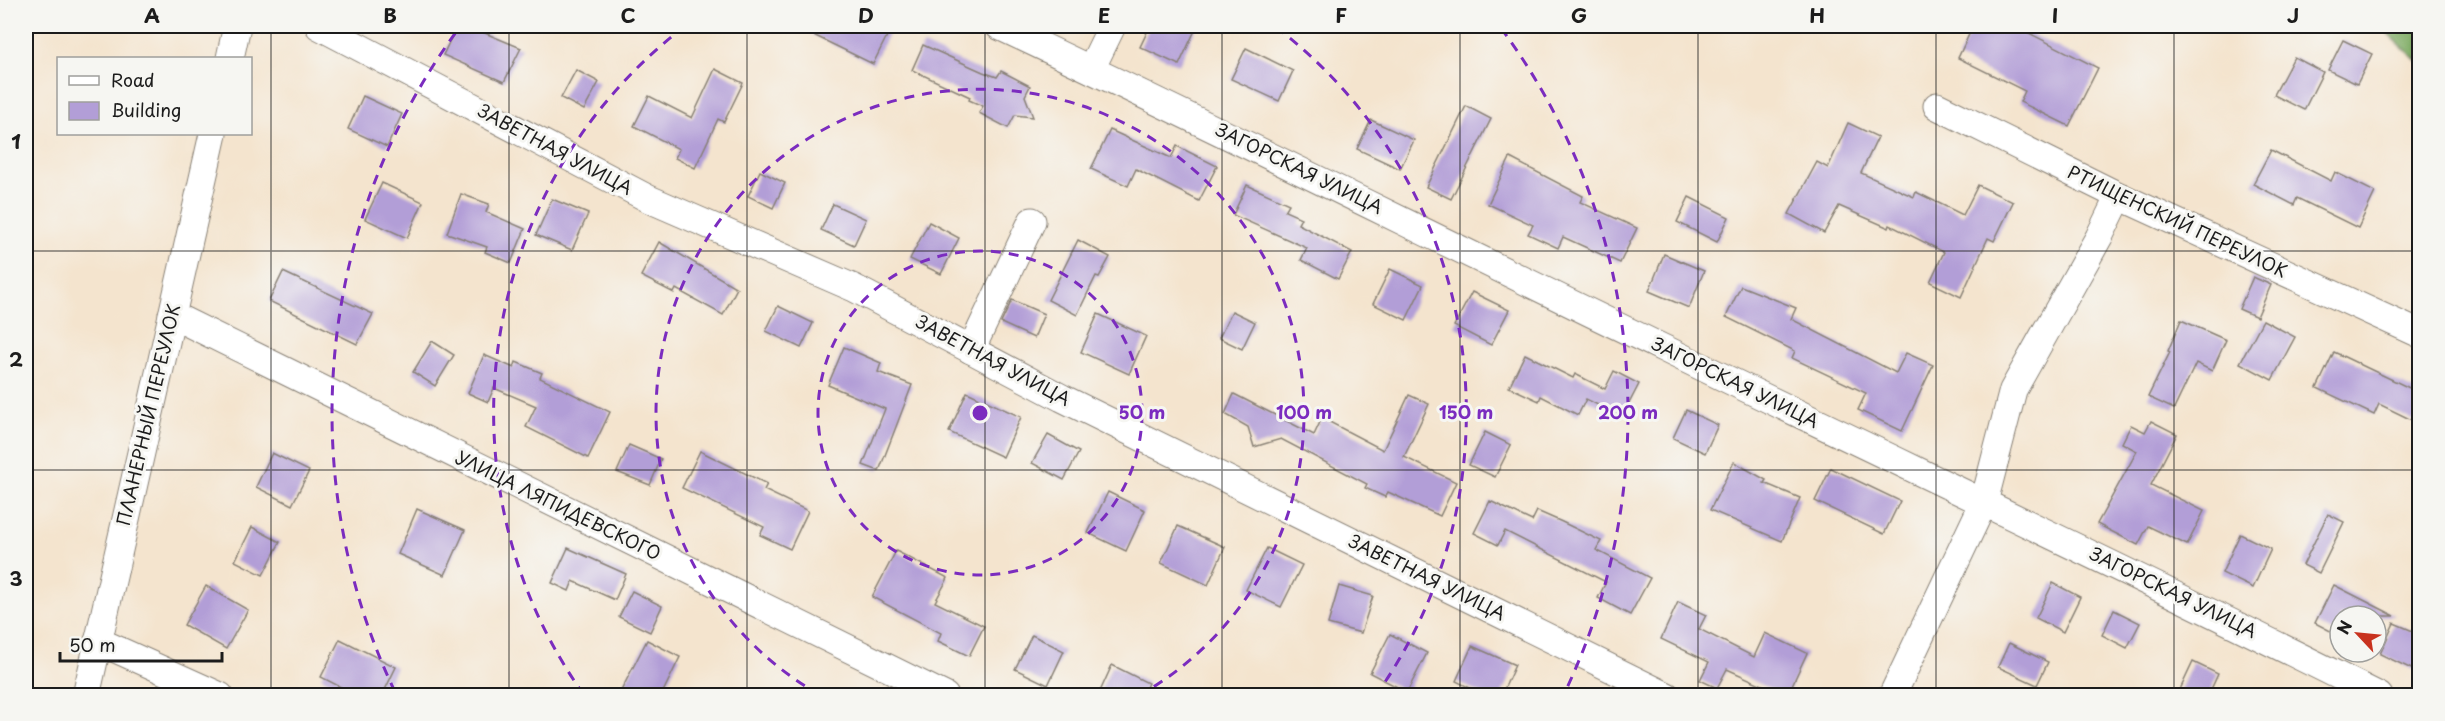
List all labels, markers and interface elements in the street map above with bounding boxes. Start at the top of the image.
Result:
text: A [144,0,160,30]
text: B [383,0,397,30]
text: C [620,0,636,30]
text: D [858,0,874,30]
text: E [1098,0,1110,30]
text: F [1335,0,1347,30]
text: G [1571,0,1587,30]
text: H [1809,0,1825,30]
text: I [2052,0,2058,30]
text: J [2287,0,2299,30]
legend [57,57,252,135]
text: Road [111,66,155,93]
text: Building [111,96,181,123]
street label: ЗАВЕТНАЯ УЛИЦА [474,97,638,201]
street label: ЗАГОРСКАЯ УЛИЦА [1212,115,1388,220]
text: 1 [11,126,21,156]
street label: РТИЩЕНСКИЙ ПЕРЕУЛОК [2063,158,2292,283]
street label: ПЛАНЕРНЫЙ ПЕРЕУЛОК [109,301,186,528]
street label: ЗАВЕТНАЯ УЛИЦА [912,308,1076,412]
street label: ЗАГОРСКАЯ УЛИЦА [1648,329,1824,434]
text: 2 [9,344,23,374]
text: 50 m [1119,398,1165,425]
text: 100 m [1276,398,1332,425]
text: 150 m [1439,398,1493,425]
text: 200 m [1598,398,1658,425]
centre of rings [970,403,990,423]
street label: УЛИЦА ЛЯПИДЕВСКОГО [451,443,666,566]
street label: ЗАВЕТНАЯ УЛИЦА [1345,527,1511,626]
street label: ЗАГОРСКАЯ УЛИЦА [2086,539,2262,644]
text: 3 [9,563,23,593]
north arrow [2328,604,2388,664]
text: N [2330,616,2357,638]
scale bar [60,625,222,663]
text: 50 m [69,631,116,658]

